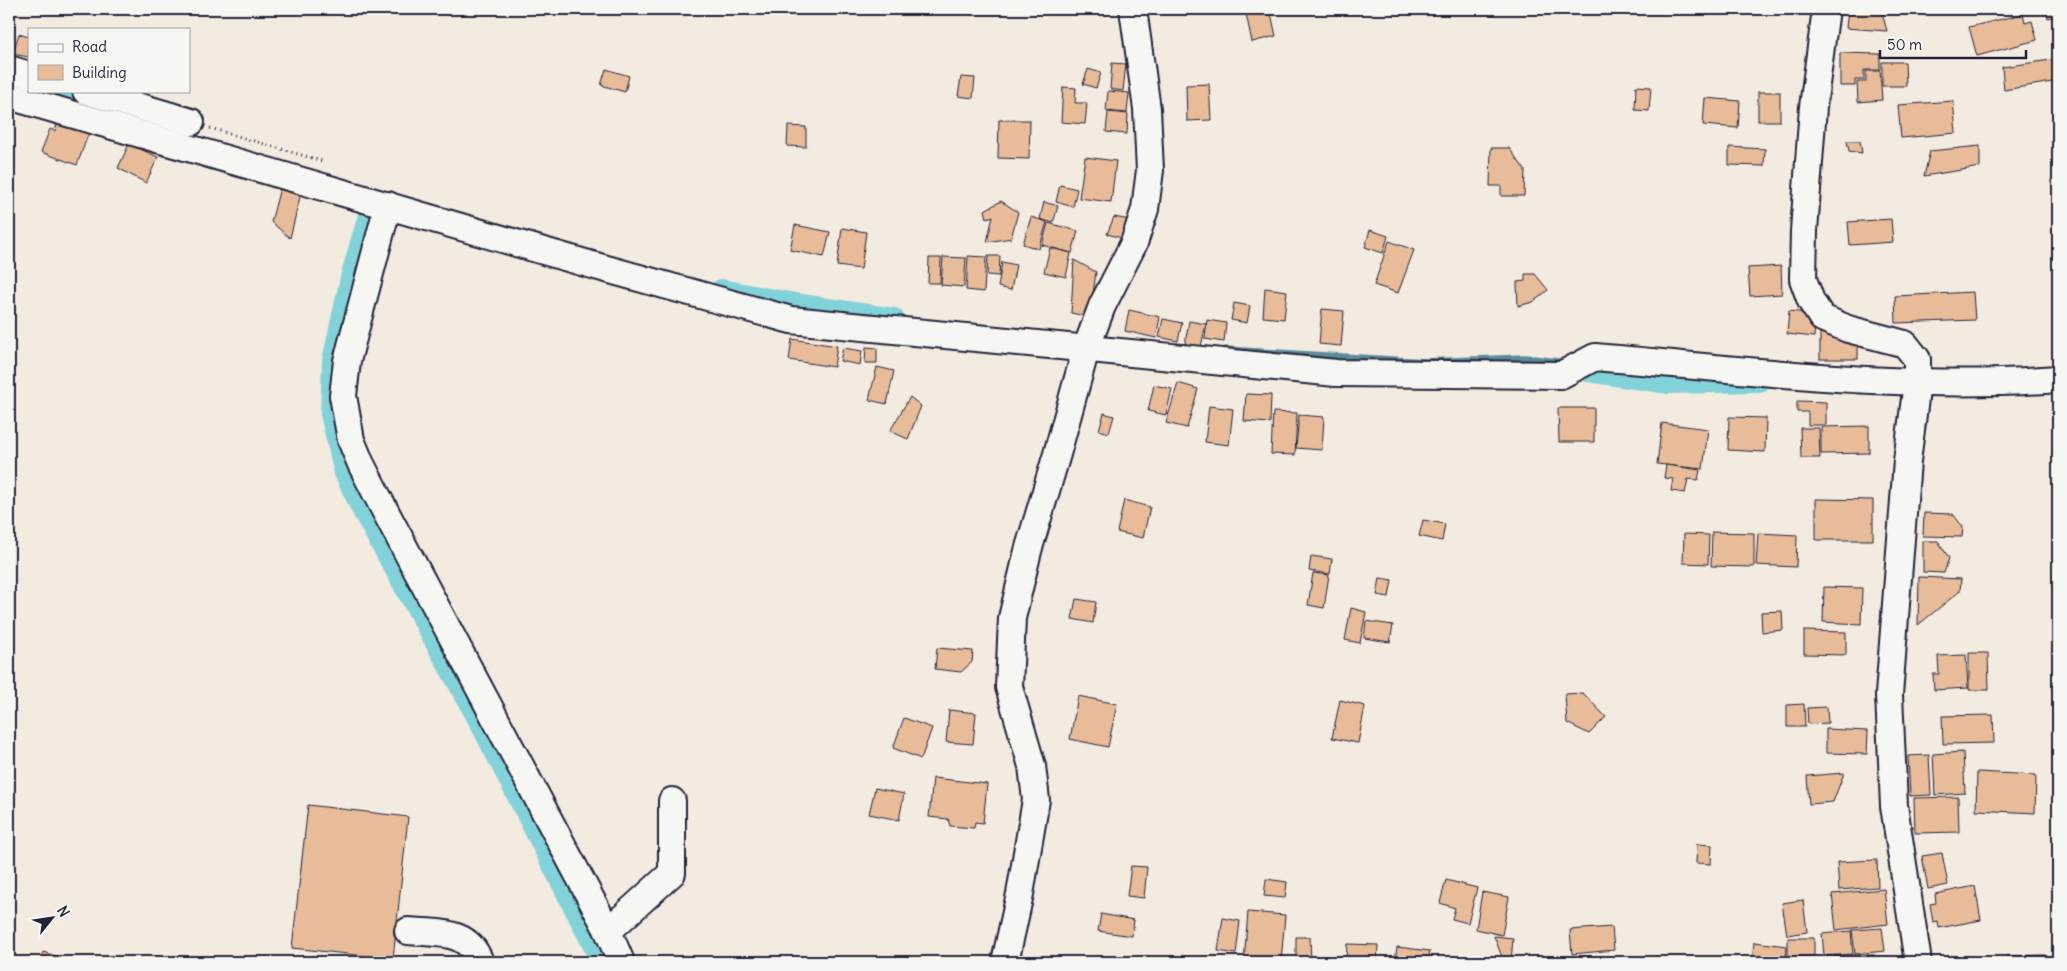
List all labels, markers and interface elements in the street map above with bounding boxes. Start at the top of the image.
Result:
legend [28,28,190,92]
scale bar [1880,28,2026,60]
text: 50 m [1887,35,1922,54]
text: Road [72,37,107,56]
text: Building [72,63,127,82]
north arrow [28,894,78,944]
text: N [53,903,73,920]

